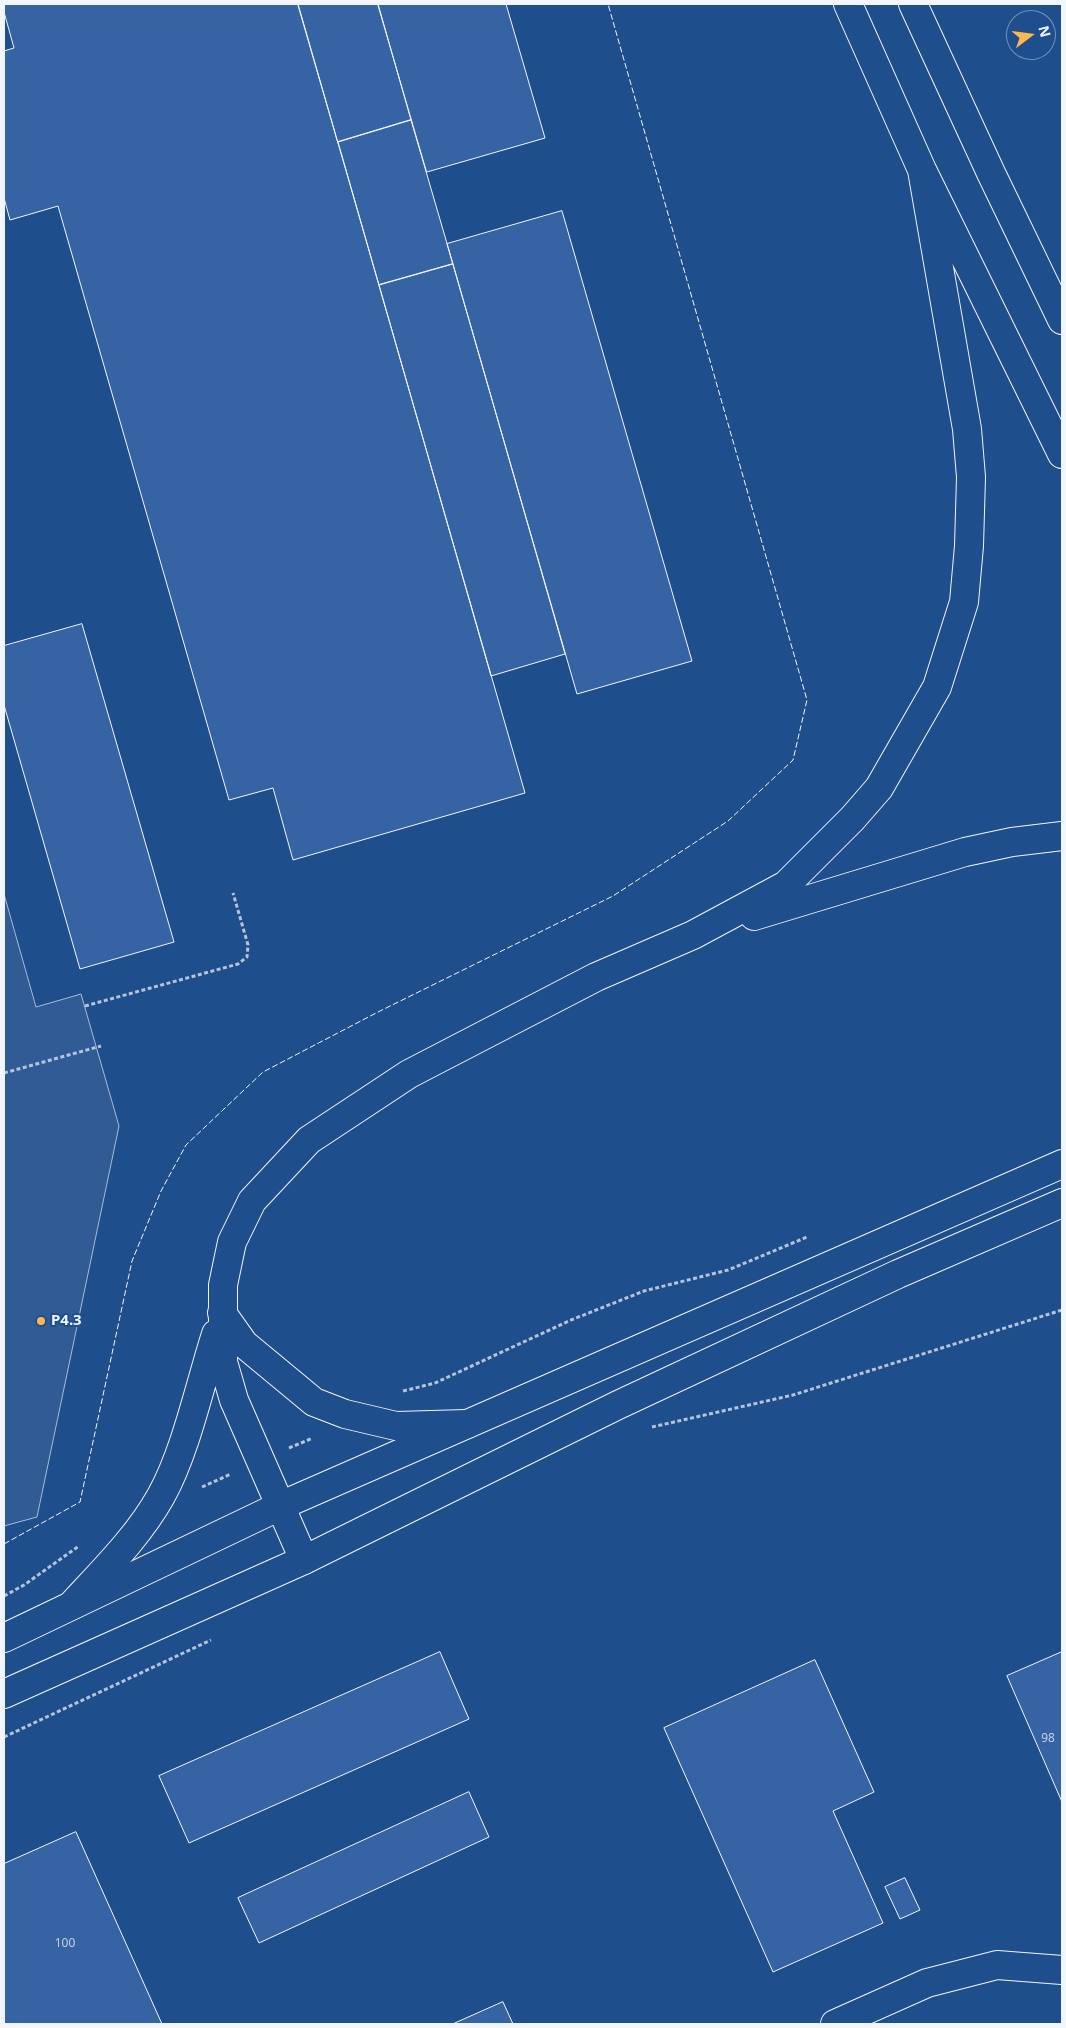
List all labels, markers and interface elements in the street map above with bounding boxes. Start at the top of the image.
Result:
north arrow [1006,10,1056,60]
text: N [1034,23,1056,39]
place label: P4.3 [51,1312,82,1330]
marker: P4.3 [35,1315,47,1327]
house number: 98 [1041,1732,1055,1746]
house number: 100 [55,1937,75,1951]

